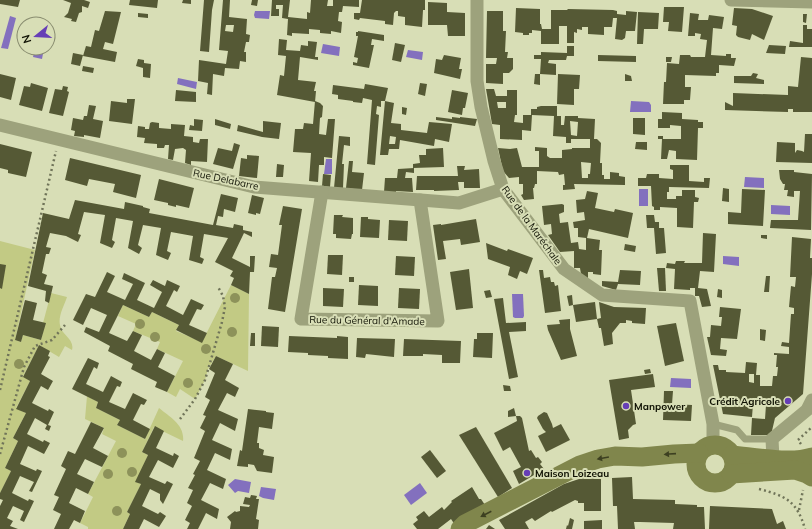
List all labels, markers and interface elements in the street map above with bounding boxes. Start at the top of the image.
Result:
north arrow [16,16,56,56]
text: N [19,33,34,45]
street label: Rue Delabarre [192,166,260,193]
street label: Rue de la Maréchale [499,183,564,267]
street label: Rue du Général d'Amade [309,313,425,328]
place label: Crédit Agricole [709,395,781,408]
marker: Crédit Agricole [783,396,793,406]
place label: Manpower [634,400,685,413]
marker: Manpower [621,401,631,411]
one-way arrow [664,451,676,458]
one-way arrow [597,456,609,462]
place label: Maison Loizeau [535,467,609,480]
marker: Maison Loizeau [522,468,532,478]
one-way arrow [480,510,491,517]

